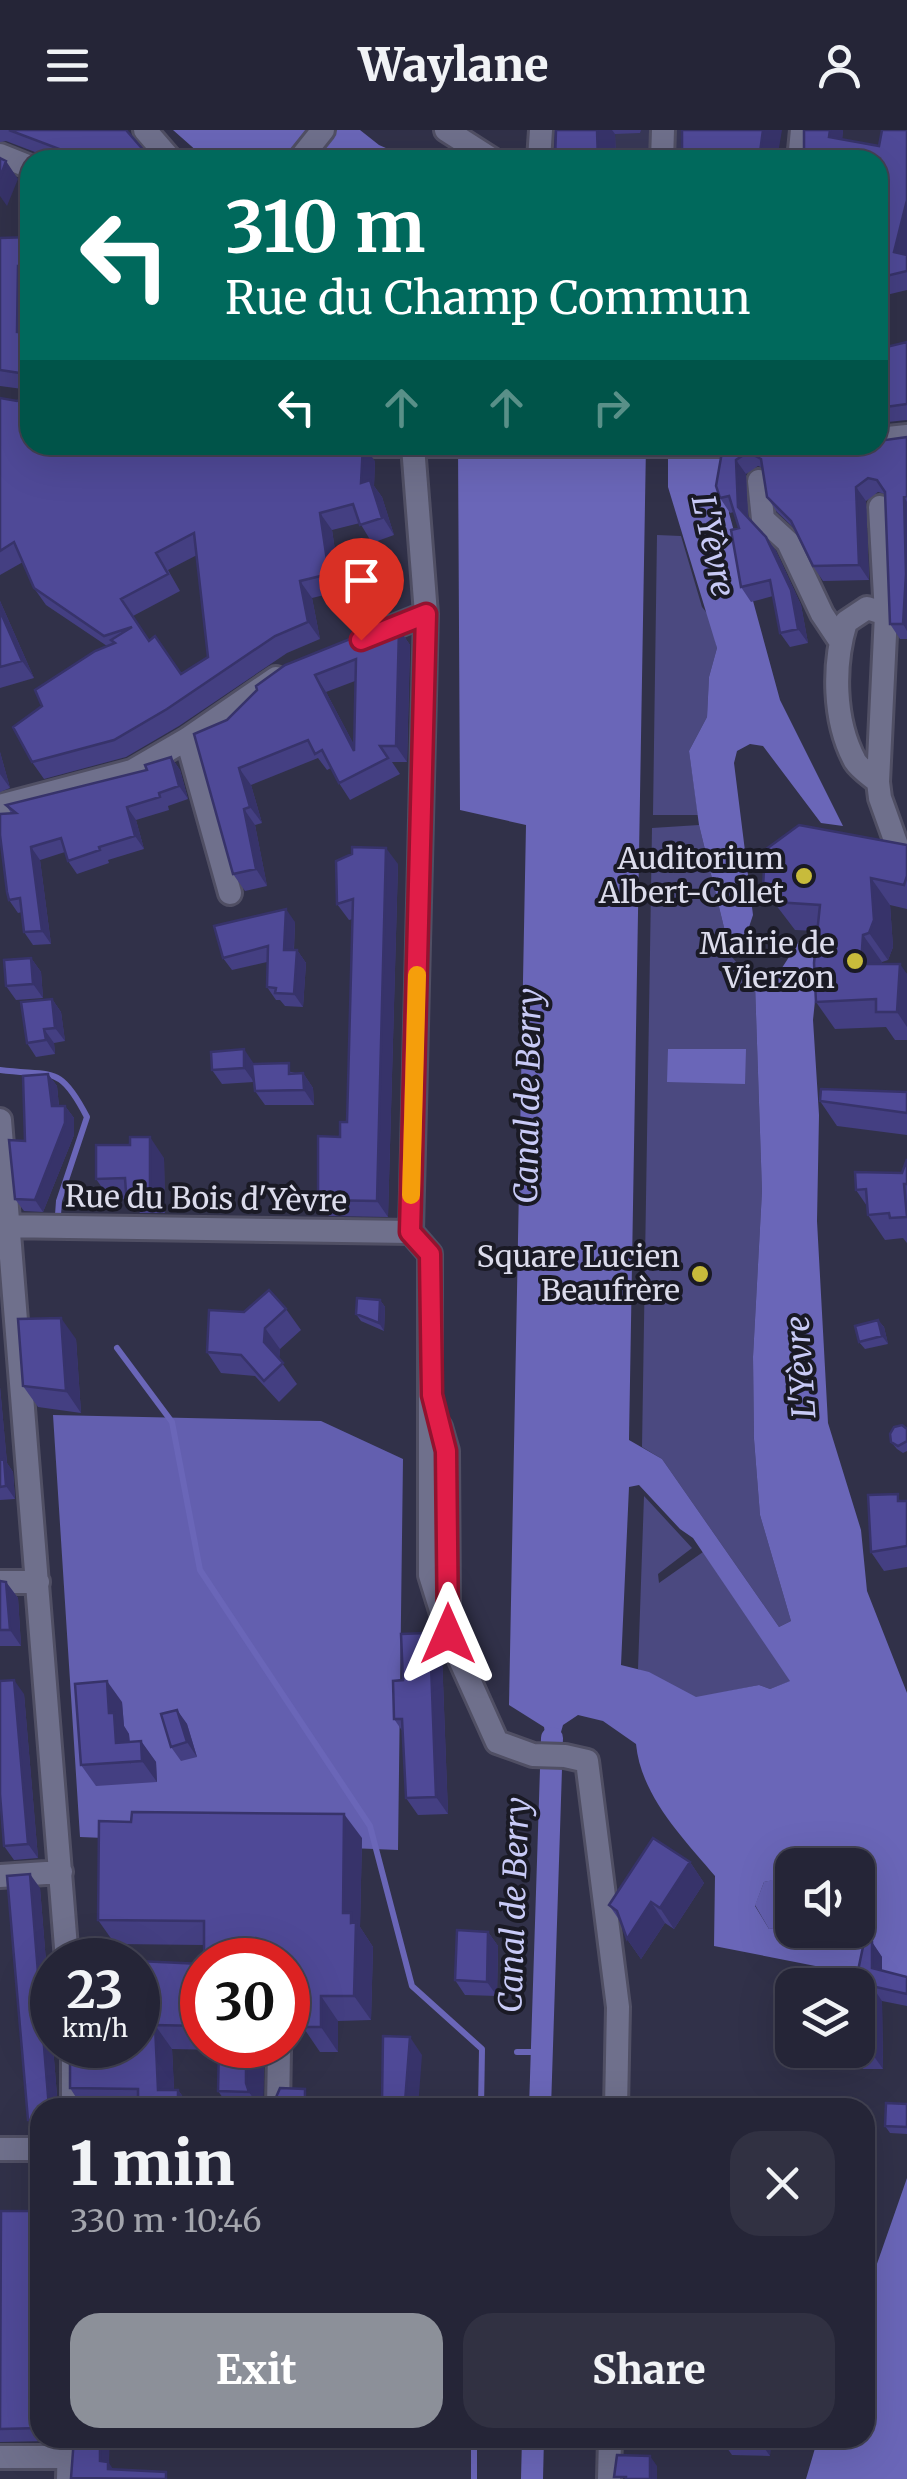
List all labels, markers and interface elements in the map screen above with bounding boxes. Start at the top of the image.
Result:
text: Waylane [358,37,549,93]
icon: menu [40,38,95,93]
icon: person [812,38,867,93]
text: 310 m [225,183,425,271]
icon: left [60,190,190,320]
text: Rue du Champ Commun [225,270,750,326]
icon: left [269,380,324,435]
icon: ahead [374,380,429,435]
icon: ahead [479,380,534,435]
icon: right [584,380,639,435]
water label: L'Yèvre [683,491,743,601]
pin [319,538,404,641]
icon: arrive [334,553,389,608]
place label: Auditorium Albert-Collet [598,839,784,911]
marker: Auditorium Albert-Collet [793,865,815,887]
place label: Mairie de Vierzon [699,924,835,996]
marker: Mairie de Vierzon [844,950,866,972]
water label: Canal de Berry [506,988,550,1204]
street label: Rue du Bois d'Yèvre [65,1177,347,1219]
place label: Square Lucien Beaufrère [477,1237,680,1309]
marker: Square Lucien Beaufrère [689,1263,711,1285]
water label: L'Yèvre [777,1314,825,1420]
position arrow [396,1582,500,1686]
water label: Canal de Berry [490,1797,538,2013]
map controls [775,1848,875,2068]
button: sound [775,1848,875,1948]
speed limit sign: 30 [180,1938,310,2068]
text: 23 [67,1959,123,2022]
button: layers [775,1968,875,2068]
text: km/h [62,2012,128,2044]
text: 1 min [70,2126,234,2201]
button: close [730,2131,835,2236]
text: 330 m · 10:46 [70,2201,262,2241]
button: Exit [70,2313,443,2428]
button: Share [463,2313,835,2428]

